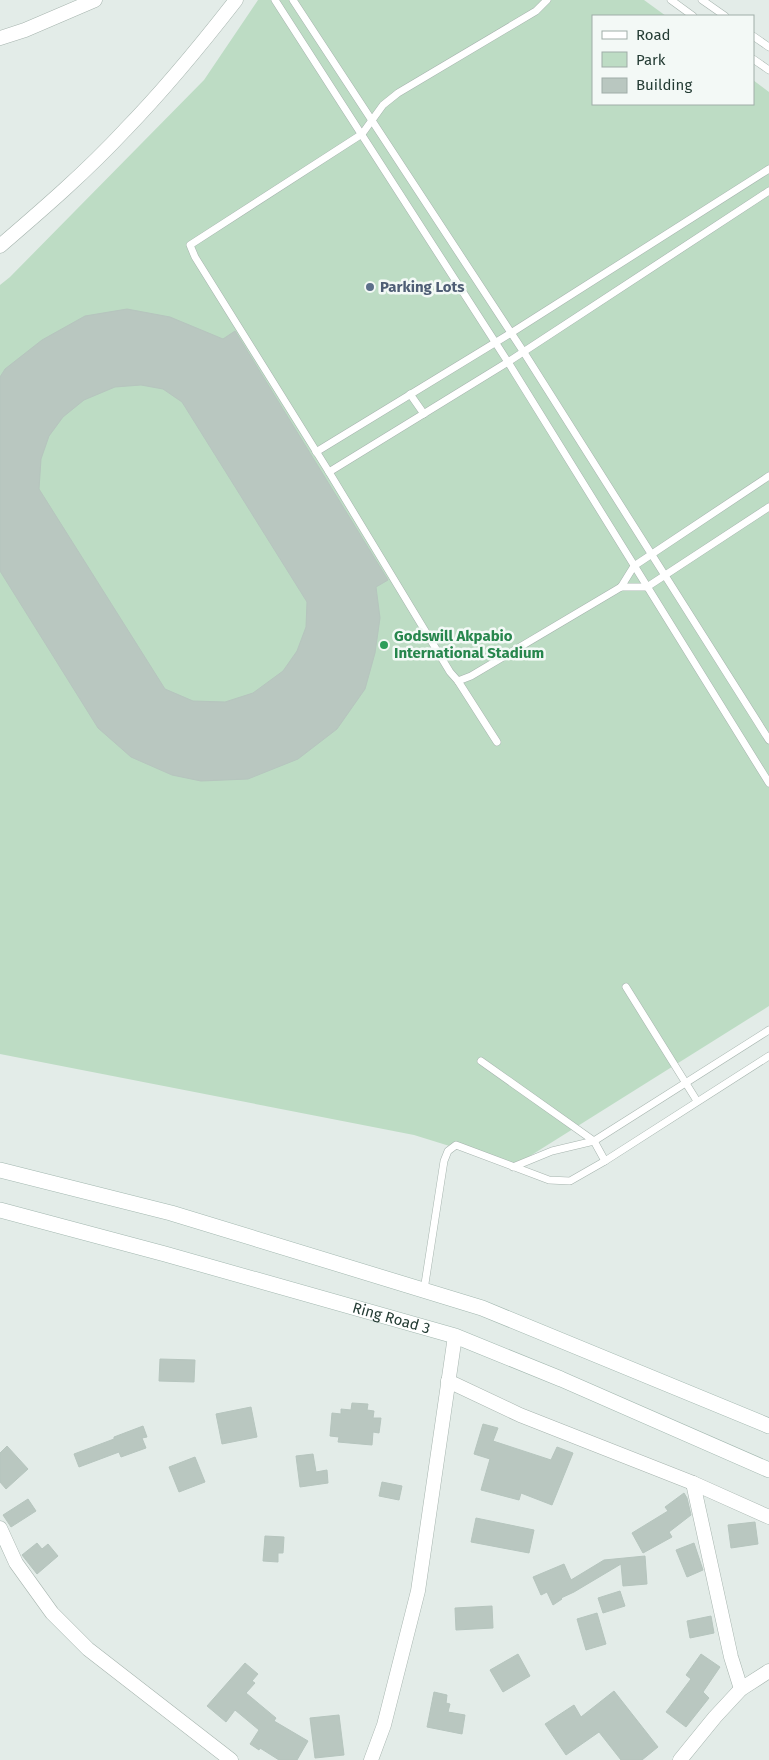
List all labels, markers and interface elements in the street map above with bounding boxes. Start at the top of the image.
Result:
legend [592,15,754,105]
text: Road [636,26,671,44]
text: Park [636,51,666,69]
text: Building [636,76,692,94]
place label: Parking Lots [380,278,465,296]
marker: Parking Lots [364,281,376,293]
place label: Godswill Akpabio International Stadium [394,627,544,662]
marker: Godswill Akpabio International Stadium [378,639,390,651]
street label: Ring Road 3 [350,1298,432,1338]

